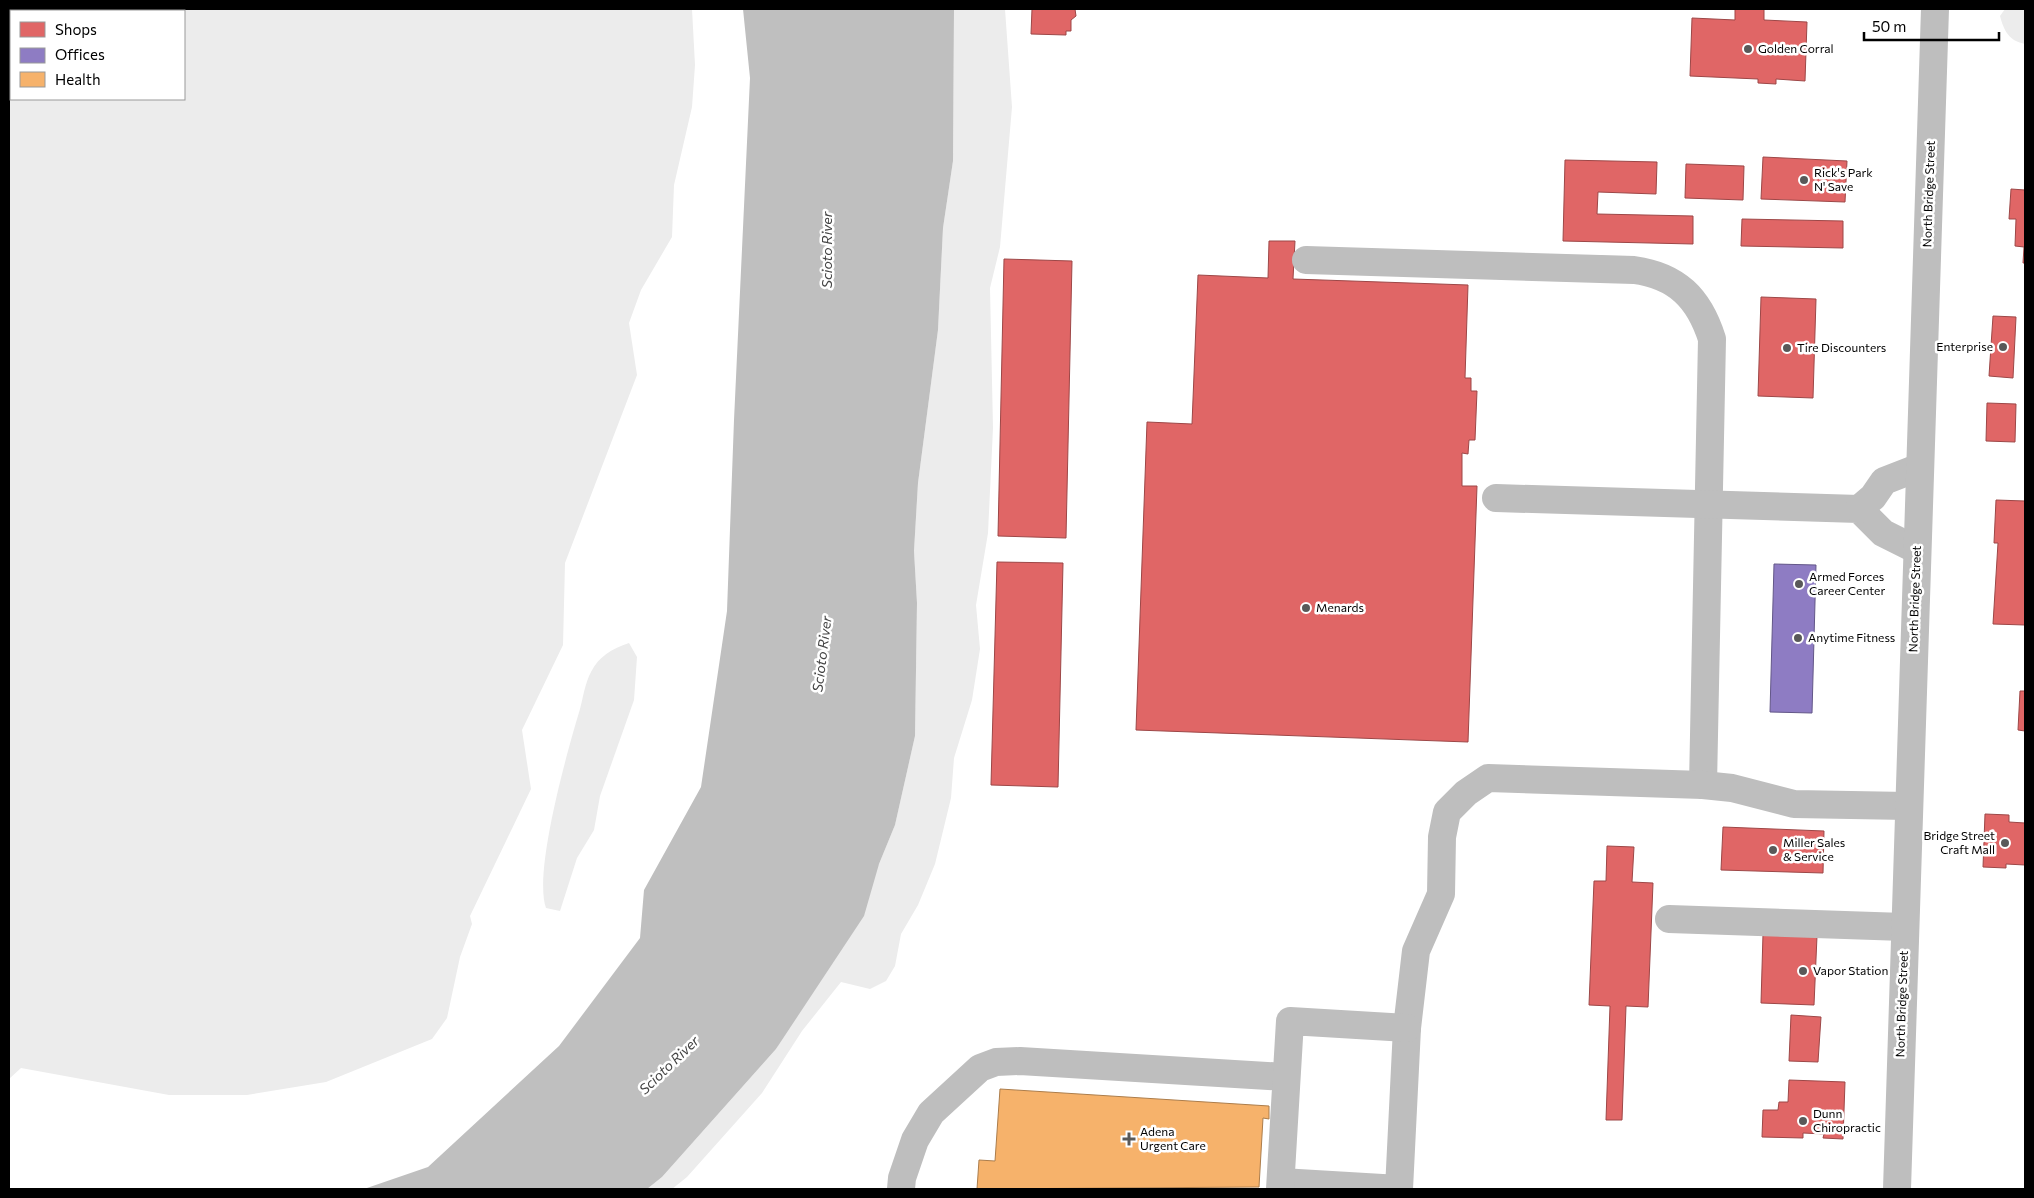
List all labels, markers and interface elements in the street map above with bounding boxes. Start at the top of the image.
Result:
legend [10,10,185,100]
scale bar [1864,10,1999,42]
text: 50 m [1872,17,1906,35]
text: Shops [55,20,97,38]
place label: Golden Corral [1758,41,1834,55]
marker: Golden Corral [1742,43,1754,55]
text: Offices [55,45,105,63]
text: Health [55,70,101,88]
street label: North Bridge Street [1919,140,1937,247]
place label: Rick's Park N' Save [1814,165,1873,193]
marker: Rick's Park N' Save [1798,174,1810,186]
water label: Scioto River [818,211,835,288]
place label: Enterprise [1936,339,1993,353]
place label: Tire Discounters [1797,340,1886,354]
marker: Enterprise [1997,341,2009,353]
marker: Tire Discounters [1781,342,1793,354]
street label: North Bridge Street [1905,545,1923,652]
place label: Armed Forces Career Center [1809,569,1885,597]
marker: Armed Forces Career Center [1793,578,1805,590]
place label: Menards [1316,600,1364,614]
marker: Menards [1300,602,1312,614]
water label: Scioto River [808,615,835,693]
place label: Anytime Fitness [1808,630,1895,644]
marker: Anytime Fitness [1792,632,1804,644]
place label: Bridge Street Craft Mall [1924,828,1995,856]
place label: Miller Sales & Service [1783,835,1845,863]
marker: Bridge Street Craft Mall [1999,837,2011,849]
marker: Miller Sales & Service [1767,844,1779,856]
street label: North Bridge Street [1892,950,1910,1057]
place label: Vapor Station [1813,963,1888,977]
marker: Vapor Station [1797,965,1809,977]
water label: Scioto River [635,1032,702,1097]
place label: Dunn Chiropractic [1813,1106,1881,1134]
marker: Dunn Chiropractic [1797,1115,1809,1127]
place label: Adena Urgent Care [1140,1124,1206,1152]
marker: Adena Urgent Care [1122,1132,1136,1146]

